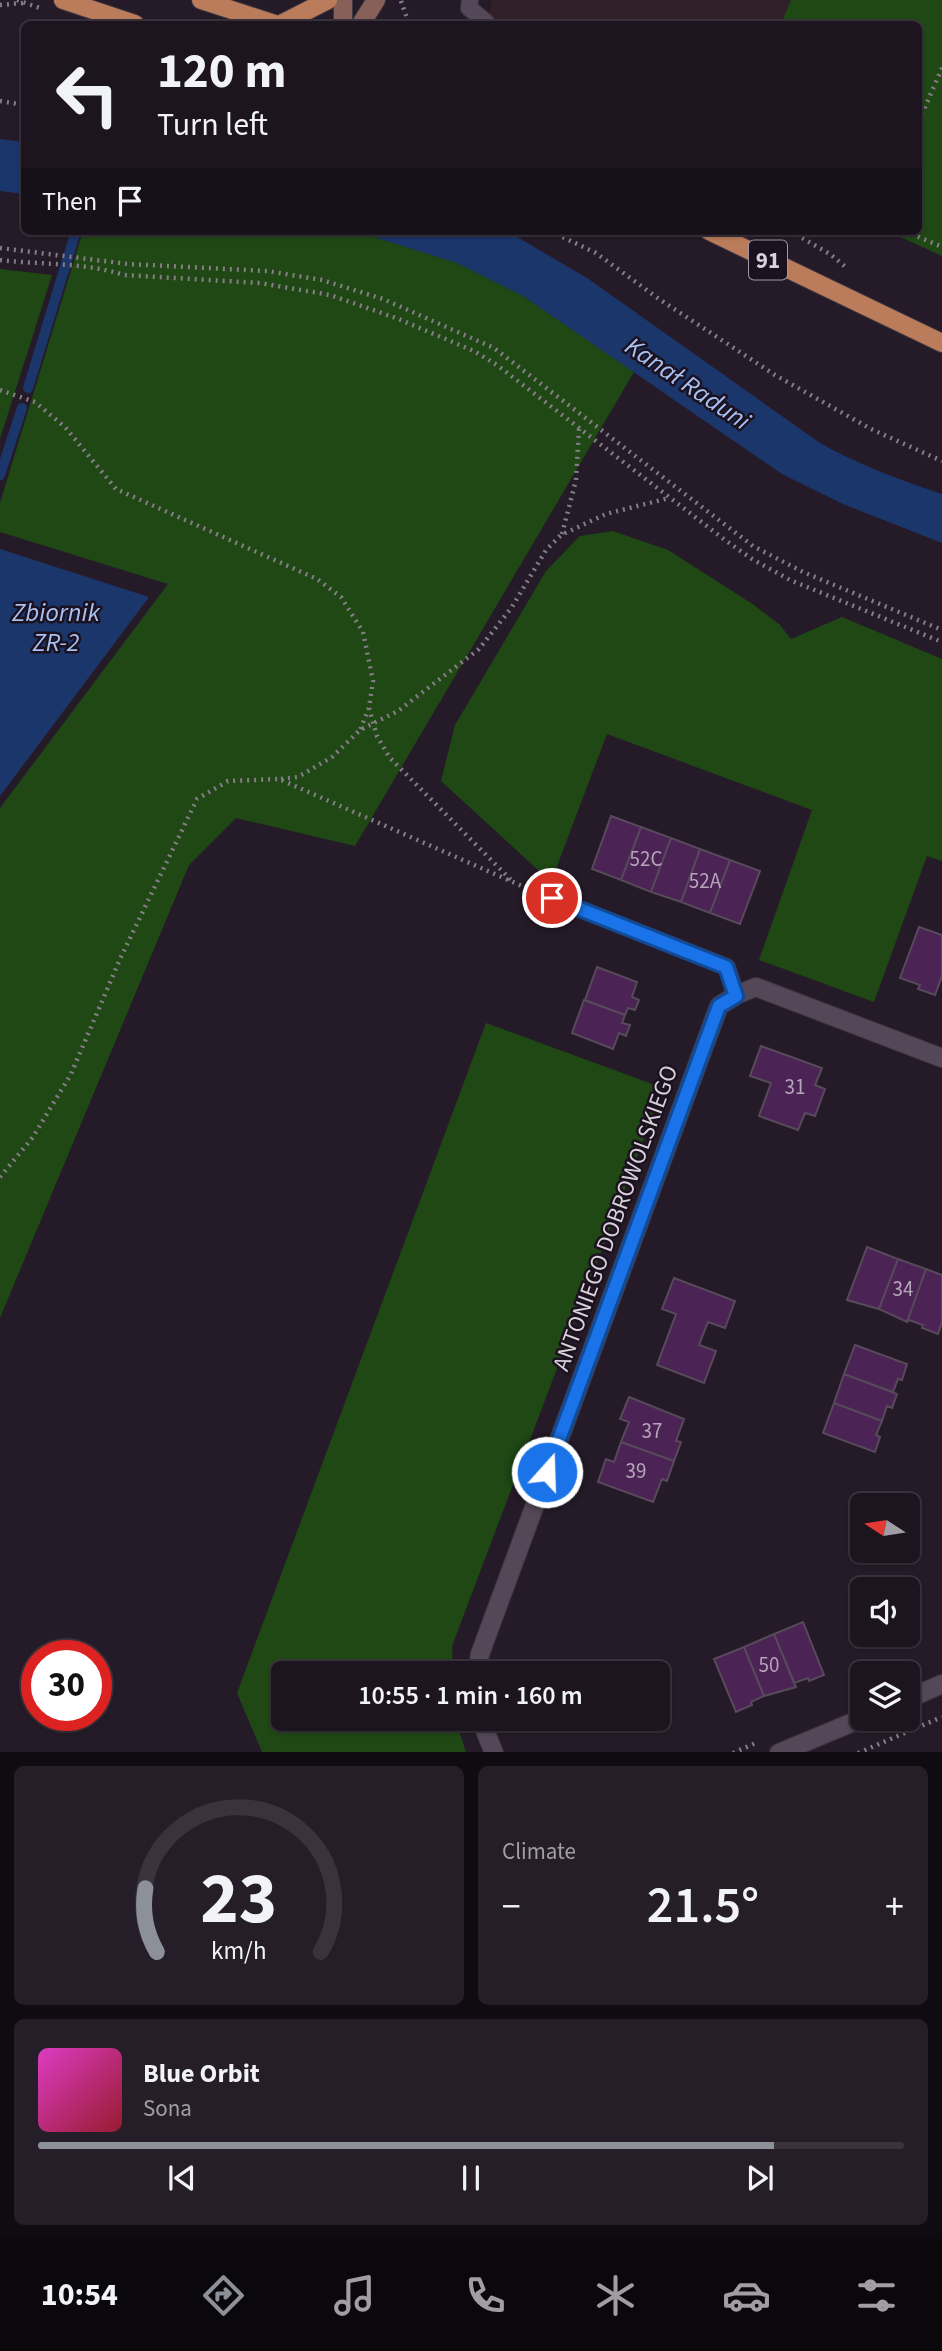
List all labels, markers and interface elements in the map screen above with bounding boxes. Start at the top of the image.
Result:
text: 120 m [157,37,286,107]
icon: left [42,49,133,140]
text: Turn left [157,102,268,148]
icon: arrive [111,182,149,220]
text: Then [42,183,97,220]
road number: 91 [749,241,787,280]
water label: Kanał Raduni [618,328,758,439]
water label: Zbiornik ZR-2 [11,594,101,661]
house number: 52C [630,844,662,874]
house number: 52A [689,866,722,896]
pin [522,868,582,928]
icon: arrive [533,879,571,917]
street label: ANTONIEGO DOBROWOLSKIEGO [544,1060,687,1376]
house number: 31 [785,1072,805,1102]
house number: 34 [893,1274,913,1304]
house number: 37 [642,1416,662,1446]
position arrow [510,1435,584,1509]
house number: 39 [626,1456,646,1486]
north arrow [850,1493,920,1563]
map controls [850,1493,920,1731]
button: sound [850,1577,920,1647]
speed limit sign: 30 [21,1640,112,1731]
house number: 50 [759,1650,779,1680]
button: layers [850,1661,920,1731]
text: 10:55 · 1 min · 160 m [358,1677,583,1714]
text: Climate [502,1835,576,1868]
text: 23 [201,1847,277,1951]
text: 21.5° [647,1869,759,1943]
text: − [502,1880,521,1934]
text: + [885,1880,904,1934]
text: km/h [211,1932,267,1968]
text: Blue Orbit [143,2055,260,2092]
text: Sona [143,2092,192,2125]
icon: previous [163,2159,201,2197]
icon: pause [452,2159,490,2197]
icon: next [741,2159,779,2197]
icon: directions [199,2271,248,2320]
icon: music [330,2271,379,2320]
icon: phone [461,2271,510,2320]
icon: climate [591,2271,640,2320]
icon: car [722,2271,771,2320]
icon: filters [852,2271,901,2320]
text: 10:54 [41,2272,118,2318]

